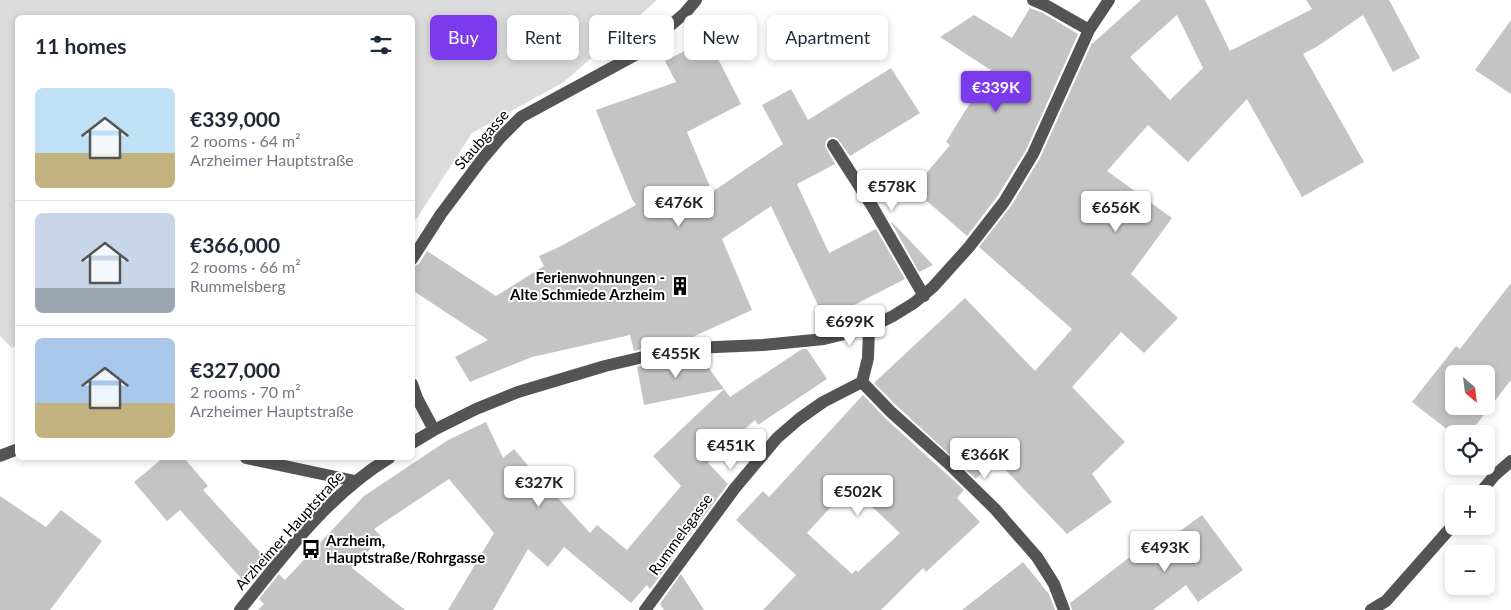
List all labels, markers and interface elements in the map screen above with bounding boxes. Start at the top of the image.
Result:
chip: Buy [430,15,497,60]
chip: Rent [507,15,579,60]
chip: Filters [589,15,674,60]
chip: New [684,15,757,60]
chip: Apartment [767,15,888,60]
icon: filters [367,31,395,59]
text: 11 homes [35,33,126,58]
pin: €339K [961,70,1031,113]
text: €339K [972,77,1020,96]
street label: Staubgasse [450,105,512,173]
text: €339,000 [190,106,280,131]
icon: home [75,108,135,168]
text: 2 rooms · 64 m² [190,131,301,150]
text: Arzheimer Hauptstraße [190,150,354,169]
pin: €578K [857,170,927,212]
text: €578K [868,176,916,195]
pin: €476K [644,186,714,228]
pin: €656K [1081,190,1151,233]
text: €476K [655,192,703,211]
text: €656K [1092,197,1140,216]
text: €366,000 [190,232,280,257]
icon: home [75,233,135,293]
text: 2 rooms · 66 m² [190,257,301,276]
place label: Ferienwohnungen - Alte Schmiede Arzheim [509,268,665,303]
building icon: Ferienwohnungen - Alte Schmiede Arzheim [669,275,691,297]
text: Rummelsberg [190,276,285,295]
pin: €699K [815,304,885,347]
text: €699K [826,311,874,330]
pin: €455K [641,336,711,379]
text: €455K [652,343,700,362]
text: €327,000 [190,357,280,382]
icon: home [75,358,135,418]
north arrow [1445,365,1495,415]
map controls [1445,365,1495,595]
text: 2 rooms · 70 m² [190,382,301,401]
text: Arzheimer Hauptstraße [190,401,354,420]
button: locate [1445,425,1495,475]
pin: €451K [696,428,766,471]
text: €451K [707,435,755,454]
pin: €366K [950,438,1020,480]
text: €366K [961,444,1009,463]
pin: €327K [504,466,574,508]
street label: Arzheimer Hauptstraße [231,467,347,593]
text: €327K [515,472,563,491]
pin: €502K [823,474,893,517]
text: €502K [834,481,882,500]
button: + [1445,485,1495,535]
street label: Rummelsgasse [644,490,716,578]
pin: €493K [1130,530,1200,573]
place label: Arzheim, Hauptstraße/Rohrgasse [325,531,485,566]
text: €493K [1141,537,1189,556]
bus stop icon: Arzheim, Hauptstraße/Rohrgasse [300,538,322,560]
button: − [1445,545,1495,595]

